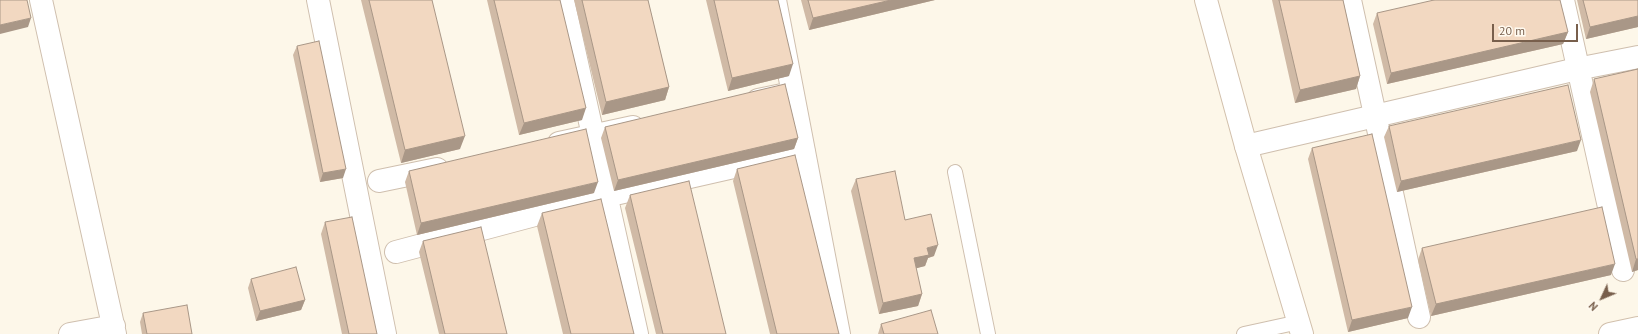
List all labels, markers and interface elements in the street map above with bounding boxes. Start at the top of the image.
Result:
scale bar [1494,16,1580,42]
text: 20 m [1499,23,1525,38]
north arrow [1582,278,1622,318]
text: N [1586,299,1601,314]

